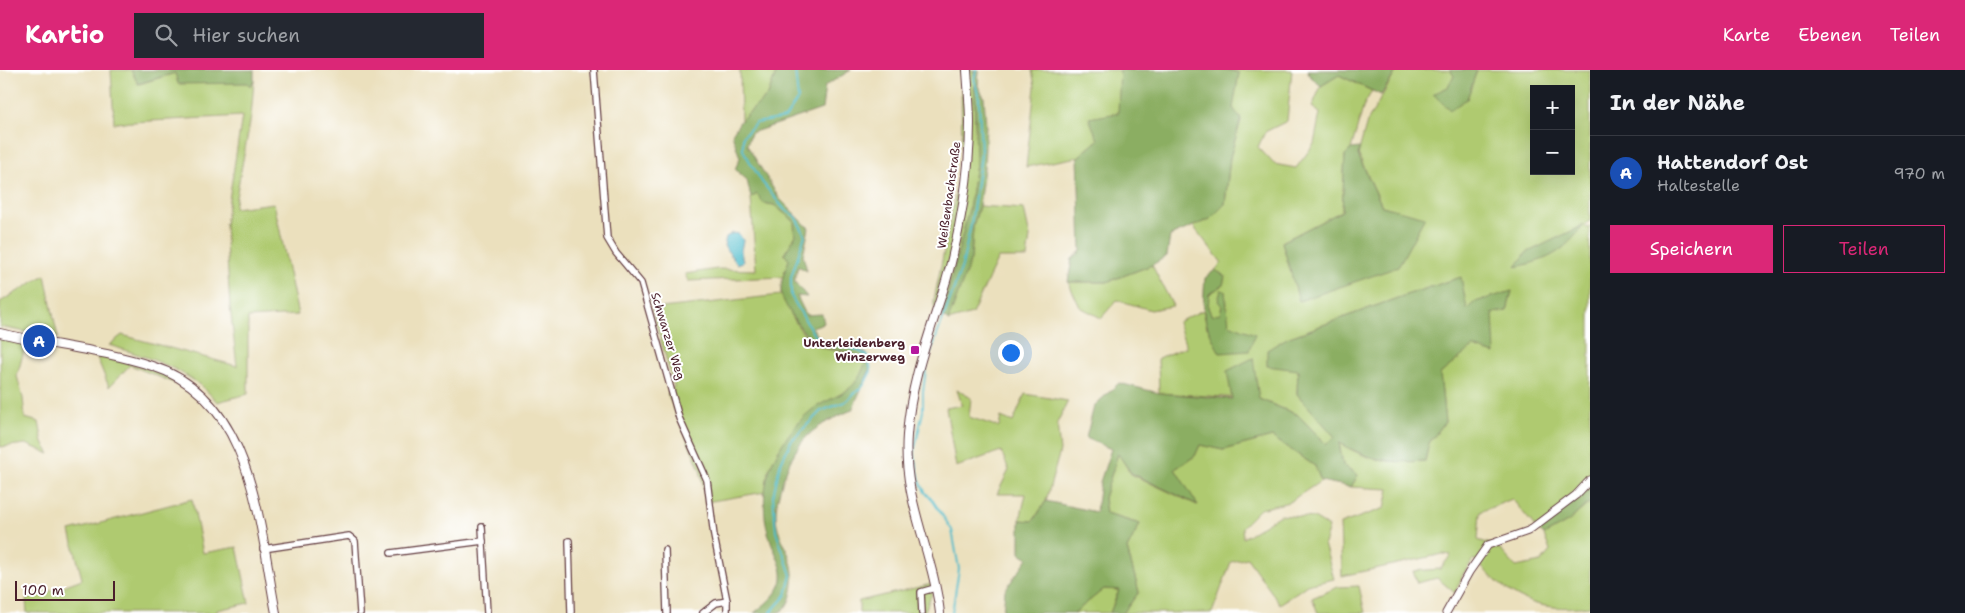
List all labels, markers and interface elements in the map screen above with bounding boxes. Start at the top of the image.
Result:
search box [134,13,484,58]
text: Kartio [25,19,104,51]
icon: search [152,21,180,49]
text: Hier suchen [192,23,300,48]
text: Karte [1723,23,1770,47]
text: Ebenen [1798,23,1862,47]
text: Teilen [1890,23,1940,47]
map controls [1530,85,1575,175]
button: + [1530,85,1575,130]
text: In der Nähe [1610,89,1745,117]
button: − [1530,130,1575,175]
street label: Weißenbachstraße [934,140,964,250]
text: Hattendorf Ost [1657,150,1808,175]
text: A [1620,163,1632,184]
text: 970 m [1893,163,1945,184]
text: Haltestelle [1657,175,1740,196]
button: Speichern [1610,225,1773,273]
button: Teilen [1783,225,1945,273]
street label: Schwarzer Weg [647,290,689,382]
pin: A [23,322,55,360]
place label: Unterleidenberg Winzerweg [803,335,905,365]
your location [998,340,1024,366]
marker: Unterleidenberg Winzerweg [909,344,921,356]
scale bar [15,578,115,601]
text: 100 m [22,581,64,599]

